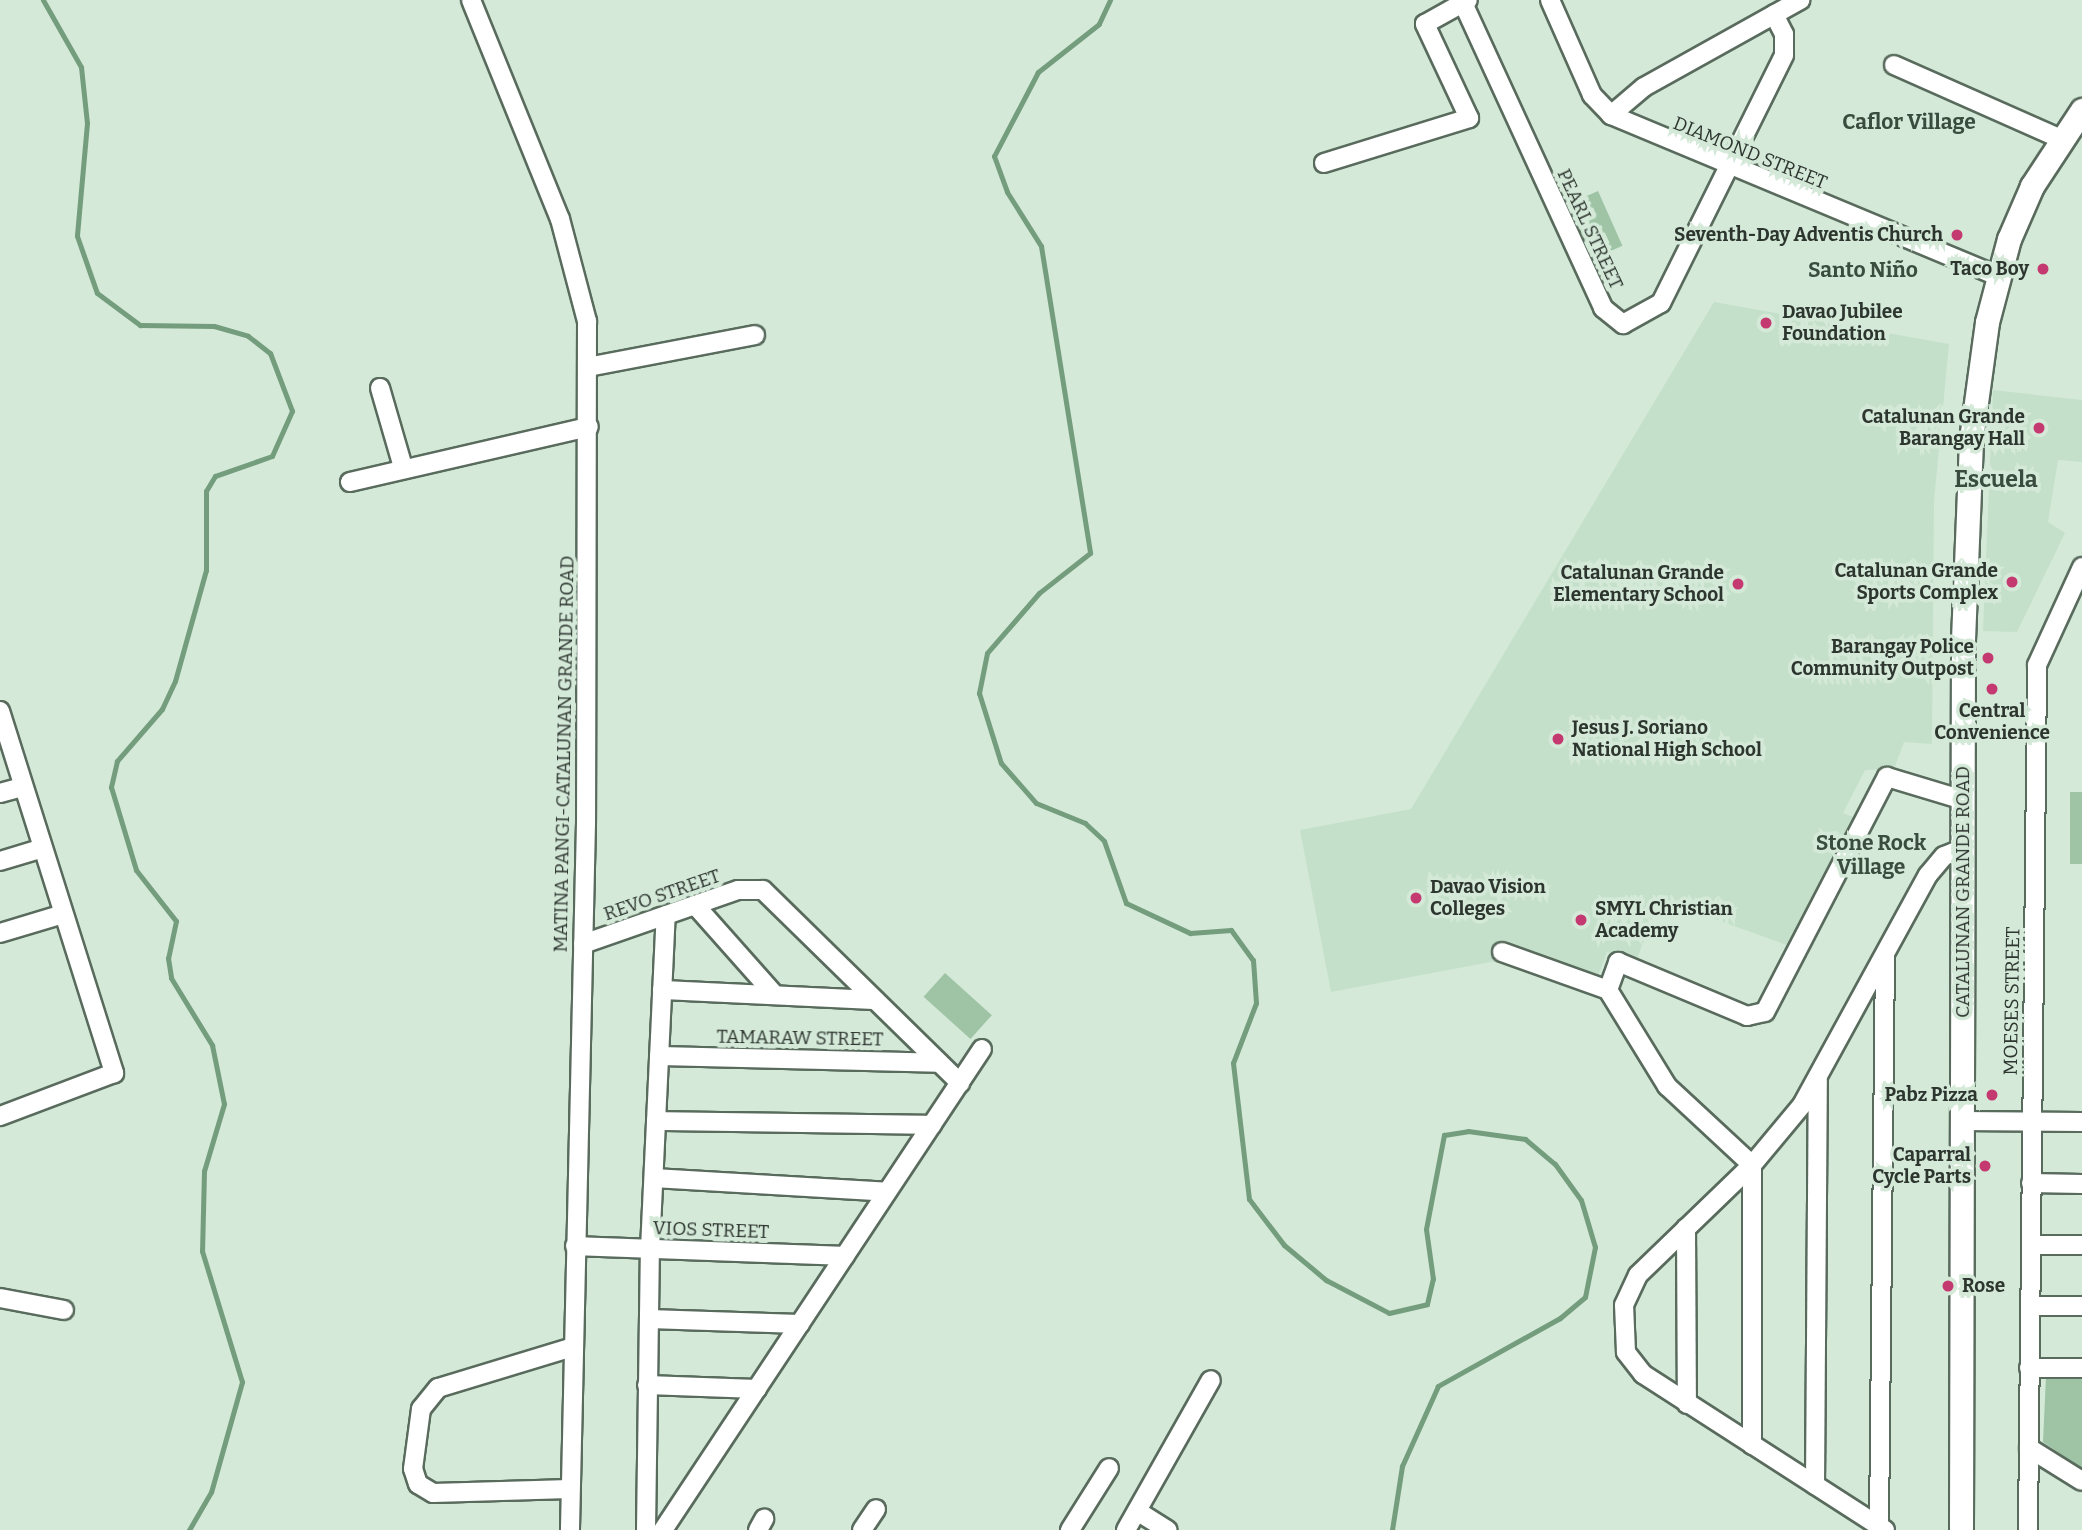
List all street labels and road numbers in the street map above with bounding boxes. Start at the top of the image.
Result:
street label: DIAMOND STREET [1670,112,1830,194]
street label: PEARL STREET [1552,165,1628,293]
street label: MATINA PANGI-CATALUNAN GRANDE ROAD [549,555,579,953]
street label: CATALUNAN GRANDE ROAD [1952,766,1974,1018]
street label: REVO STREET [601,864,723,926]
street label: MOESES STREET [1999,926,2025,1076]
street label: TAMARAW STREET [716,1025,884,1051]
street label: VIOS STREET [652,1217,770,1243]

